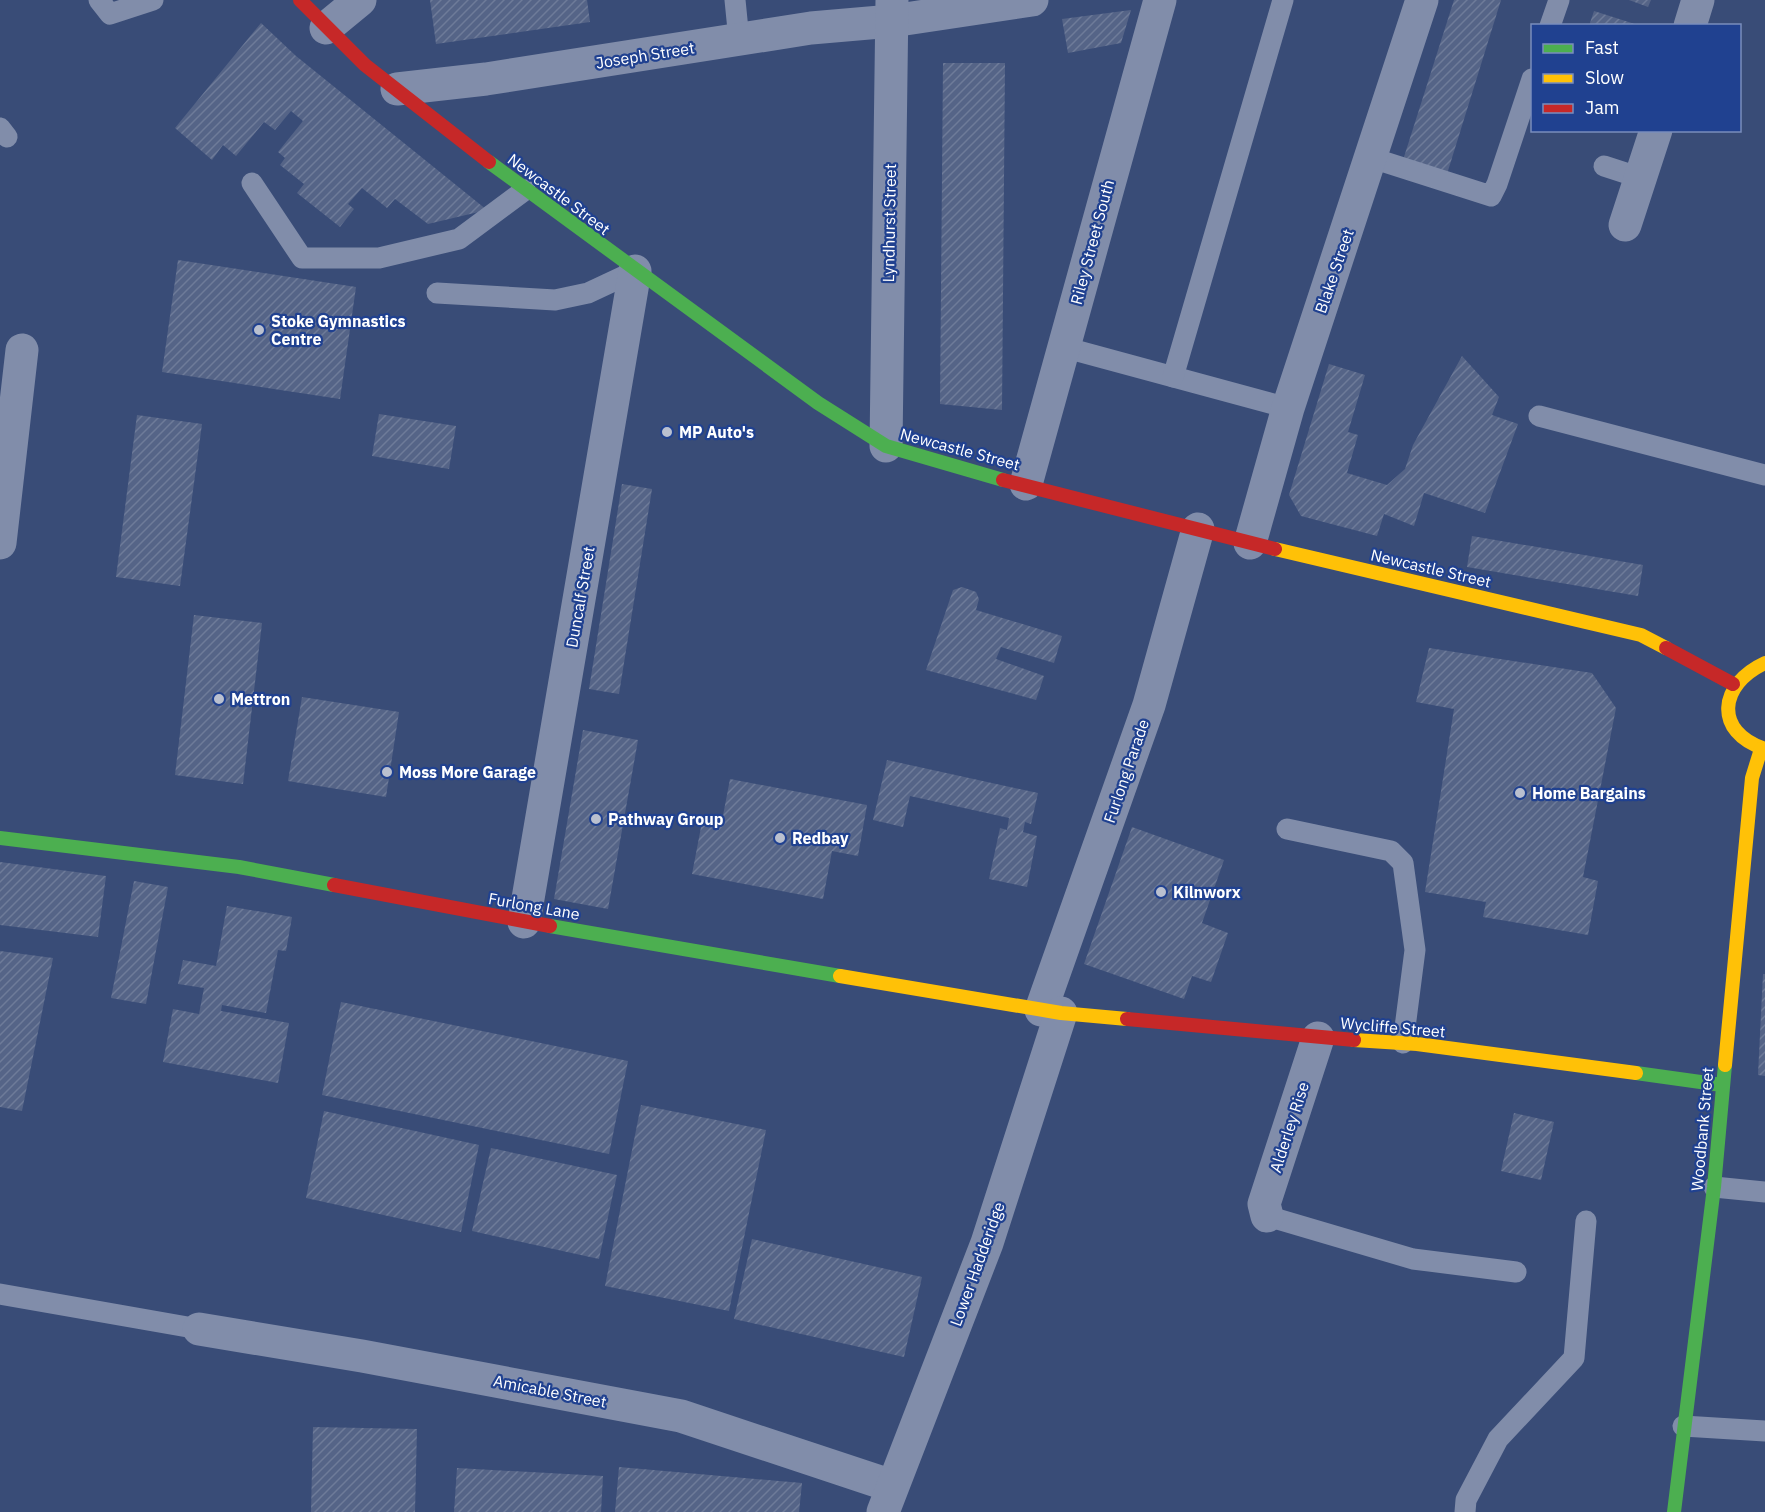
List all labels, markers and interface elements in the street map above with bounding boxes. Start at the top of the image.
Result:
legend [1531,24,1741,132]
text: Fast [1585,36,1619,59]
street label: Joseph Street [594,37,696,73]
text: Slow [1585,66,1624,89]
text: Jam [1585,96,1620,119]
street label: Newcastle Street [504,149,614,239]
street label: Lyndhurst Street [878,163,900,283]
street label: Riley Street South [1066,177,1118,307]
street label: Blake Street [1310,226,1358,316]
place label: Stoke Gymnastics Centre [271,311,406,349]
marker: Stoke Gymnastics Centre [252,323,266,337]
place label: MP Auto's [679,422,754,442]
street label: Newcastle Street [898,423,1022,475]
marker: MP Auto's [660,425,674,439]
street label: Newcastle Street [1369,544,1493,592]
street label: Duncalf Street [561,545,599,649]
place label: Mettron [231,689,290,709]
marker: Mettron [212,692,226,706]
street label: Furlong Parade [1099,716,1153,826]
place label: Moss More Garage [399,762,536,782]
marker: Moss More Garage [380,765,394,779]
place label: Home Bargains [1532,783,1646,803]
marker: Home Bargains [1513,786,1527,800]
place label: Pathway Group [608,809,724,829]
marker: Pathway Group [589,812,603,826]
place label: Redbay [792,828,849,848]
marker: Redbay [773,831,787,845]
place label: Kilnworx [1173,882,1241,902]
marker: Kilnworx [1154,885,1168,899]
street label: Furlong Lane [487,888,582,924]
street label: Wycliffe Street [1340,1012,1446,1042]
street label: Woodbank Street [1687,1066,1717,1192]
street label: Alderley Rise [1265,1079,1313,1175]
street label: Lower Hadderidge [945,1199,1009,1329]
street label: Amicable Street [492,1370,608,1412]

